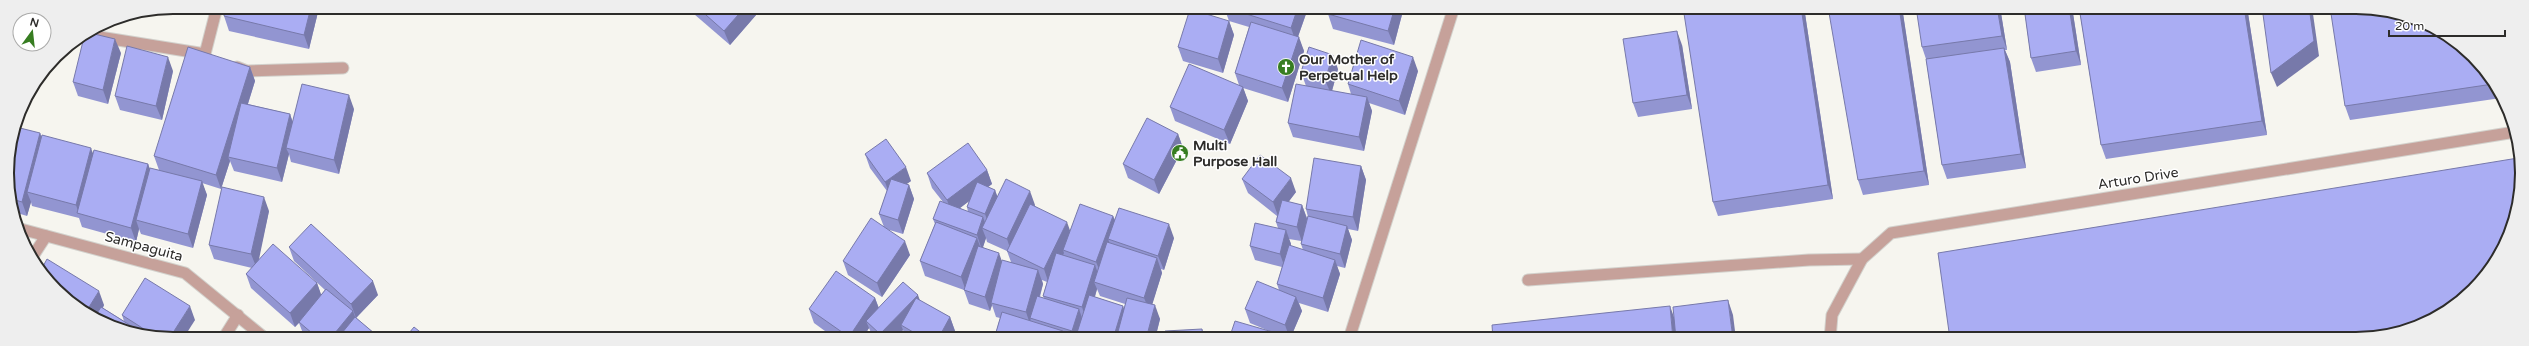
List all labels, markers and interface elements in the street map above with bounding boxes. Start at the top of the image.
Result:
north arrow [12,12,52,52]
scale bar [2389,12,2505,38]
text: N [29,15,40,30]
text: 20 m [2395,19,2424,33]
place label: Our Mother of Perpetual Help [1299,51,1398,84]
church icon: Our Mother of Perpetual Help [1276,57,1296,77]
place label: Multi Purpose Hall [1193,137,1277,170]
public building icon: Multi Purpose Hall [1170,143,1190,163]
street label: Arturo Drive [2097,164,2180,193]
street label: Sampaguita [103,228,185,265]

